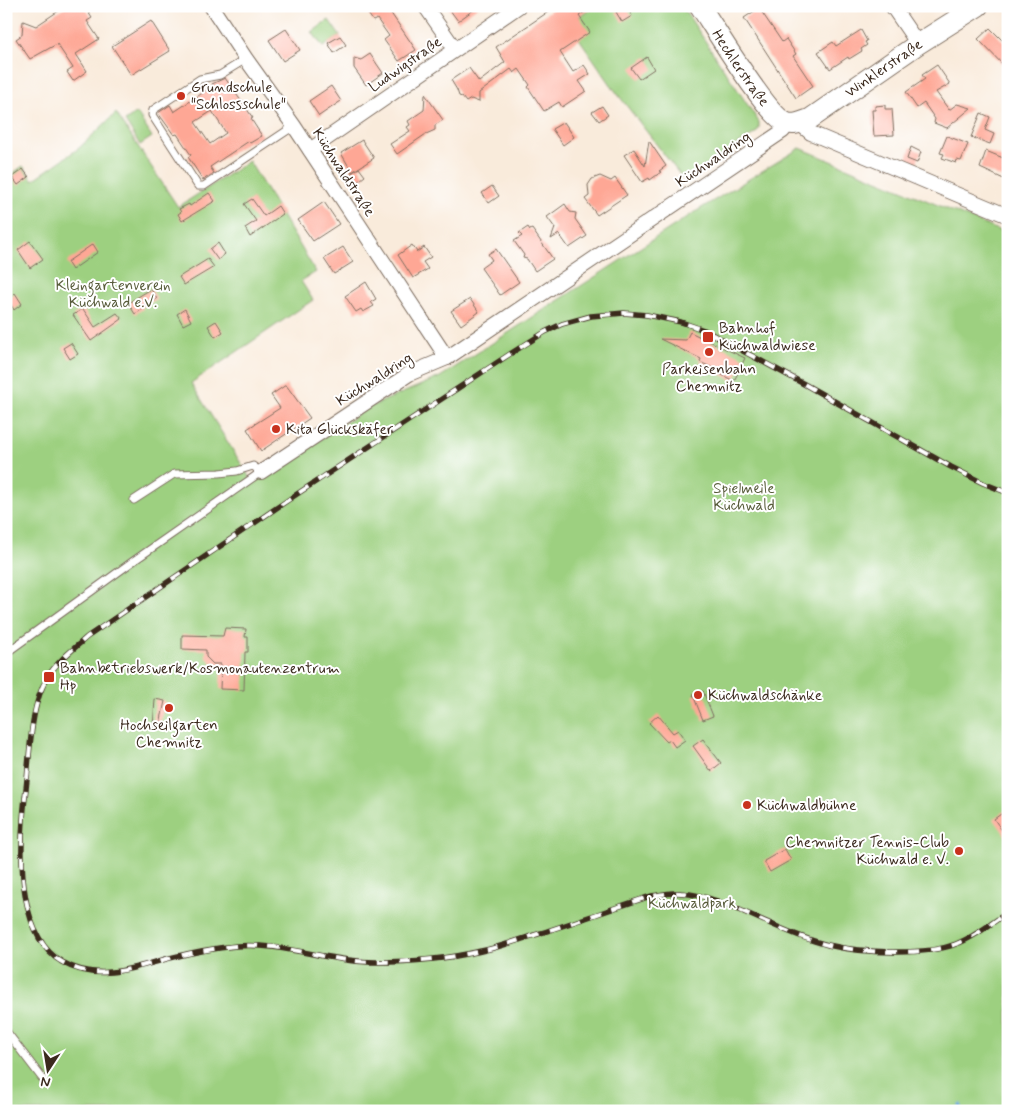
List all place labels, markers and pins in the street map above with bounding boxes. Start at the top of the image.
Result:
place label: Grundschule "Schlossschule" [191,78,286,115]
marker: Grundschule "Schlossschule" [175,90,187,102]
place label: Bahnhof Küchwaldwiese [719,319,816,356]
marker: Bahnhof Küchwaldwiese [701,330,715,344]
marker: Parkeisenbahn Chemnitz [703,346,715,358]
place label: Parkeisenbahn Chemnitz [662,360,756,397]
place label: Kita Glückskäfer [286,420,394,440]
marker: Kita Glückskäfer [270,423,282,435]
place label: Bahnbetriebswerk/Kosmonautenzentrum Hp [60,659,340,696]
marker: Bahnbetriebswerk/Kosmonautenzentrum Hp [42,670,56,684]
place label: Küchwaldschänke [708,686,822,706]
marker: Küchwaldschänke [692,689,704,701]
marker: Hochseilgarten Chemnitz [163,702,175,714]
place label: Hochseilgarten Chemnitz [120,716,218,753]
place label: Küchwaldbühne [757,796,856,816]
marker: Küchwaldbühne [741,799,753,811]
place label: Chemnitzer Tennis-Club Küchwald e. V. [785,833,949,870]
marker: Chemnitzer Tennis-Club Küchwald e. V. [953,845,965,857]

